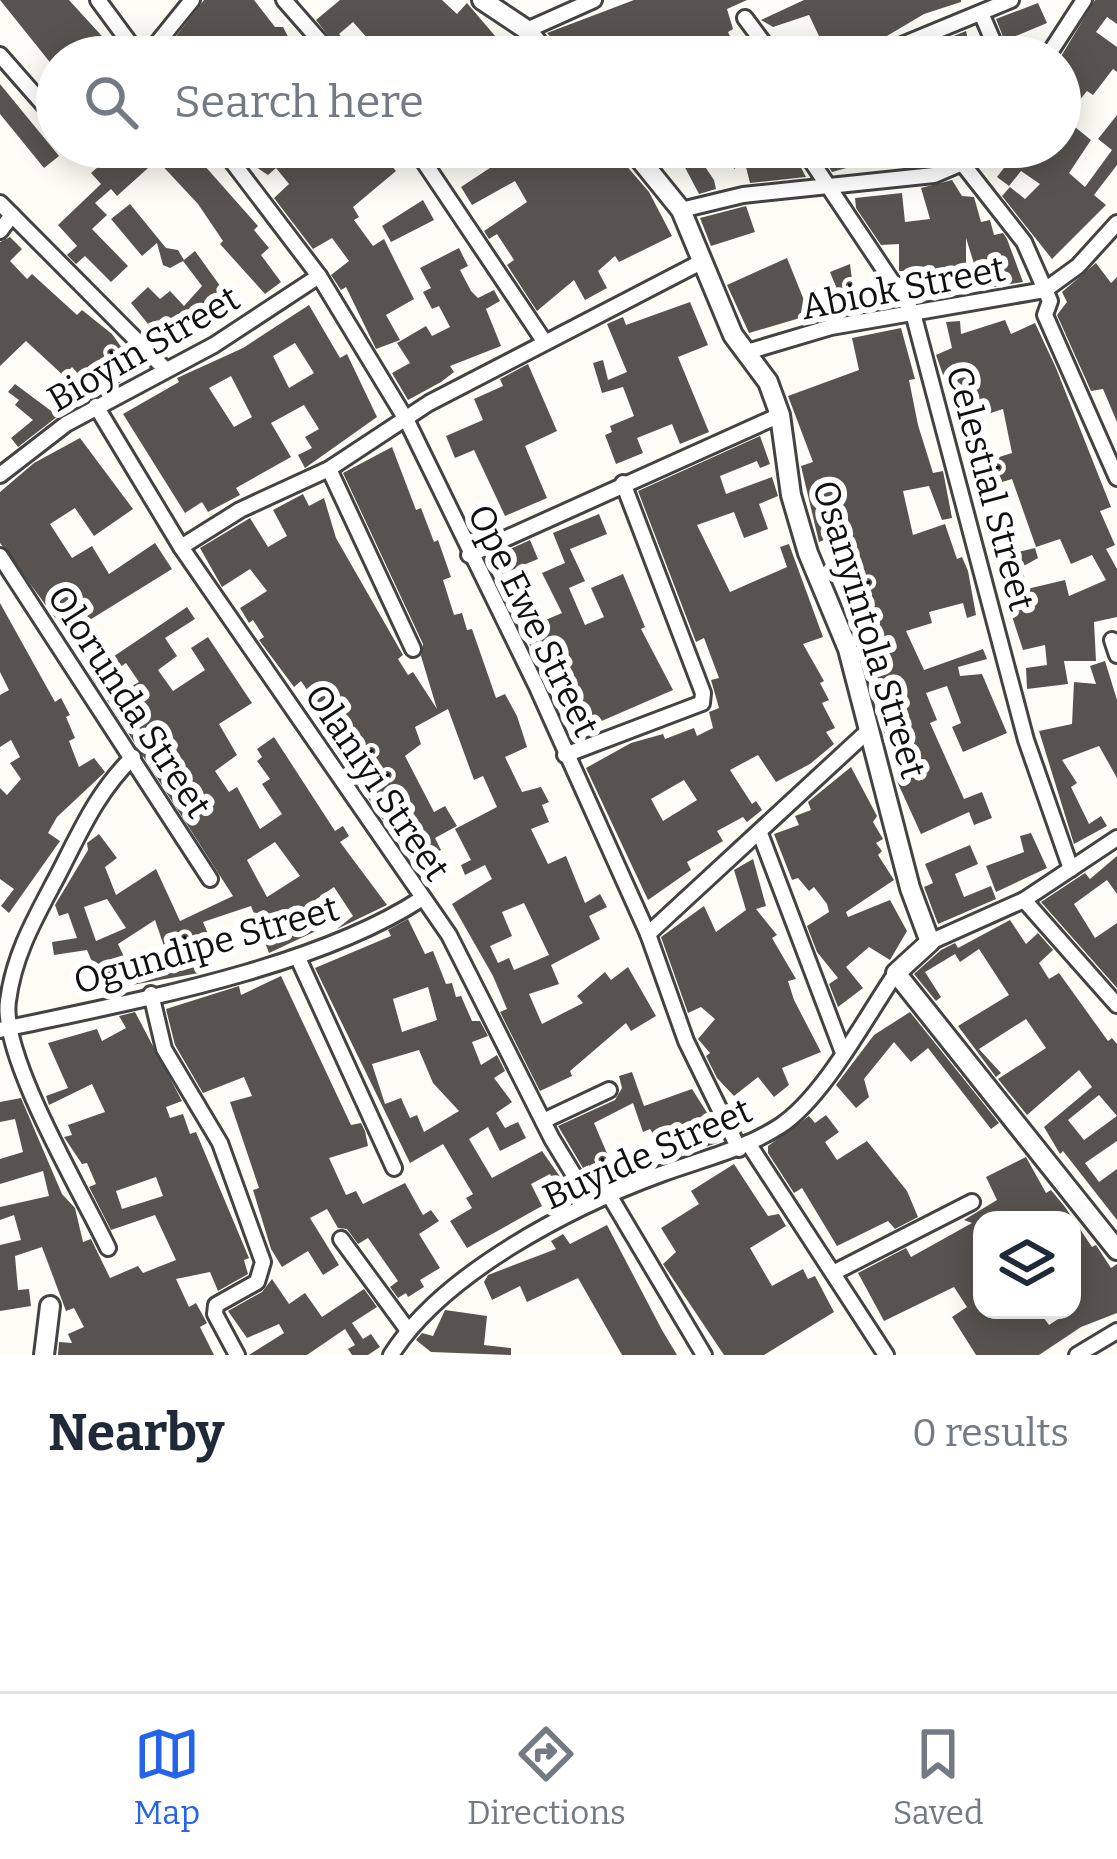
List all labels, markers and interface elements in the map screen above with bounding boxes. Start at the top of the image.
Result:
search box [36,36,1081,168]
icon: search [78,69,144,135]
text: Search here [174,75,424,129]
street label: Abiok Street [798,247,1009,329]
street label: Bioyin Street [40,276,247,422]
street label: Celestial Street [936,361,1044,615]
street label: Osanyintola Street [803,475,935,784]
street label: Ope Ewe Street [458,497,608,744]
street label: Olorunda Street [38,577,221,826]
street label: Olaniyi Street [295,676,459,889]
street label: Ogundipe Street [69,886,344,1004]
street label: Buyide Street [536,1088,759,1220]
map controls [973,1211,1081,1319]
button: layers [973,1211,1081,1319]
text: Nearby [48,1402,224,1464]
text: 0 results [912,1410,1069,1456]
tab: Map [134,1721,200,1833]
tab: Directions [467,1721,626,1833]
tab: Saved [893,1721,983,1833]

